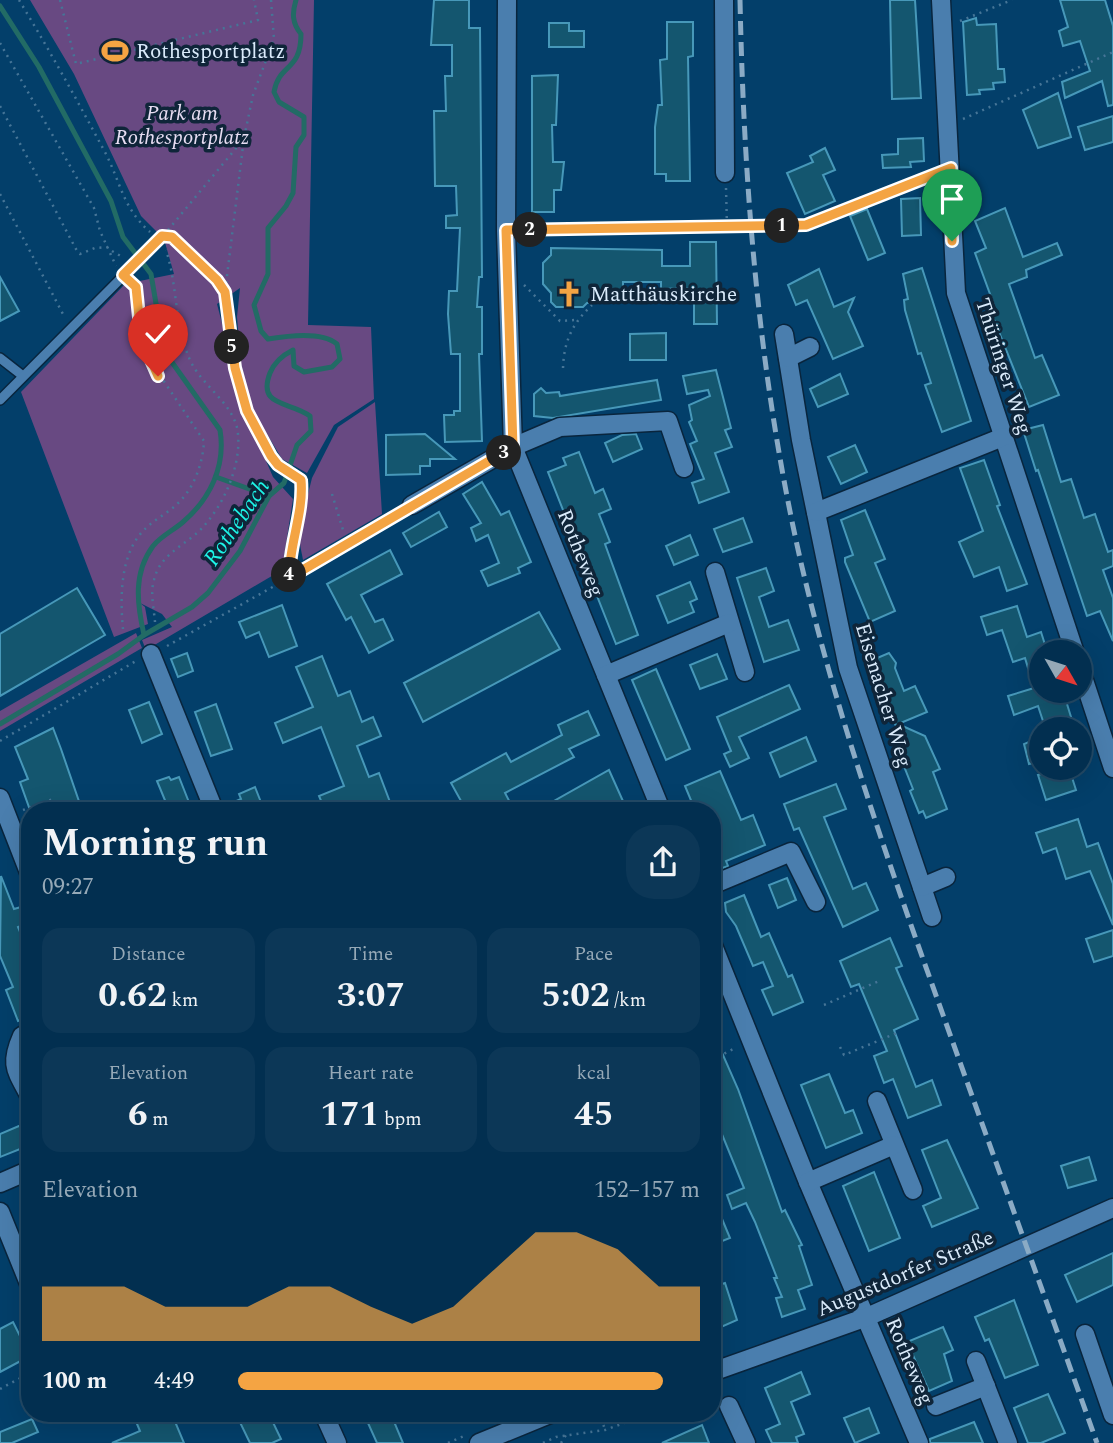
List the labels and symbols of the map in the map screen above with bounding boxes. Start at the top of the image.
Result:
sports icon: Rothesportplatz [100,36,130,66]
place label: Rothesportplatz [136,36,285,68]
park label: Park am Rothesportplatz [115,98,249,154]
pin [922,169,982,241]
pin: 1 [764,208,800,244]
pin: 2 [512,212,548,247]
church icon: Matthäuskirche [554,279,584,309]
place label: Matthäuskirche [590,279,737,311]
street label: Thüringer Weg [966,294,1040,439]
pin [128,304,188,376]
pin: 5 [215,330,250,364]
pin: 3 [486,435,522,470]
water label: Rothebach [195,472,279,574]
street label: Rotheweg [548,505,612,602]
pin: 4 [272,558,306,592]
street label: Eisenacher Weg [846,619,920,772]
north arrow [1029,640,1092,704]
street label: Augustdorfer Straße [812,1222,999,1326]
street label: Rotheweg [876,1313,942,1410]

